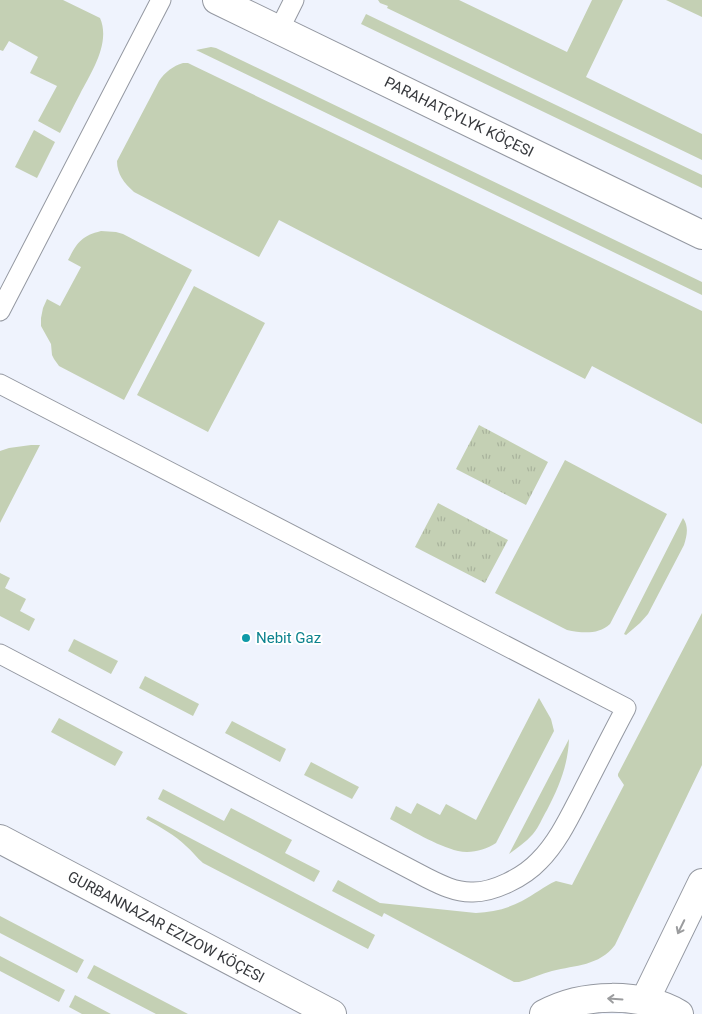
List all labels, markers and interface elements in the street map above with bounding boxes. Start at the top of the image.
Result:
street label: PARAHATÇYLYK KÖÇESI [381,73,537,161]
place label: Nebit Gaz [256,629,321,647]
marker: Nebit Gaz [240,632,252,644]
street label: GURBANNAZAR EZIZOW KÖÇESI [65,867,267,987]
one-way arrow [675,919,685,934]
one-way arrow [608,994,624,1003]

